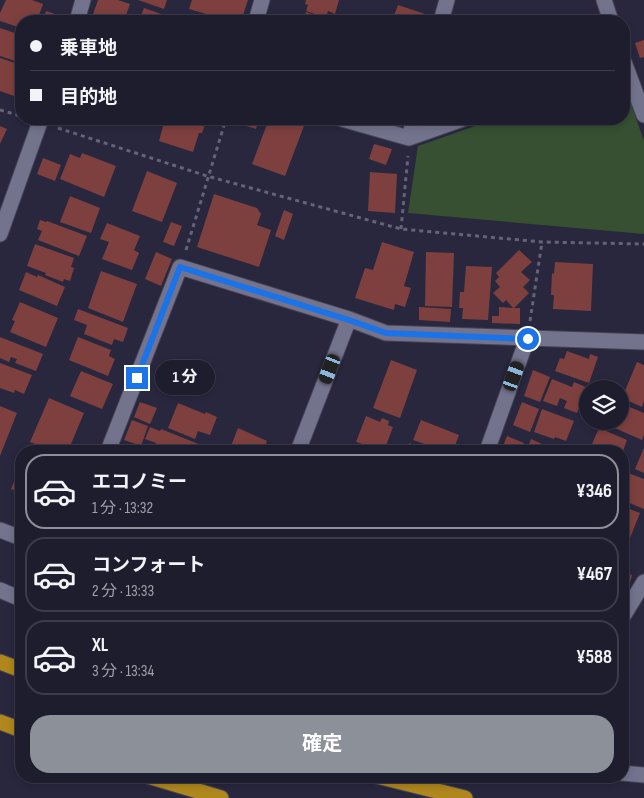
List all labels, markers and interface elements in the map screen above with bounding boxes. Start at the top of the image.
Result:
text: 乗車地 [60,37,117,60]
text: 目的地 [60,86,117,109]
route start [517,328,539,350]
car [317,352,342,386]
car [501,359,526,393]
callout: 1 分 [154,360,214,396]
route end [126,367,148,389]
text: 1 分 [173,368,197,387]
map controls [579,380,629,430]
button: layers [579,380,629,430]
icon: car [32,469,77,514]
text: エコノミー [92,471,187,494]
text: ¥346 [576,480,612,503]
text: 1 分 · 13:32 [92,499,153,518]
icon: car [32,552,77,597]
text: コンフォート [92,554,205,577]
text: ¥467 [576,563,612,586]
text: 2 分 · 13:33 [92,582,154,601]
text: XL [92,634,108,657]
icon: car [32,635,77,680]
text: ¥588 [576,646,612,669]
text: 3 分 · 13:34 [92,662,154,681]
button: 確定 [30,715,614,773]

